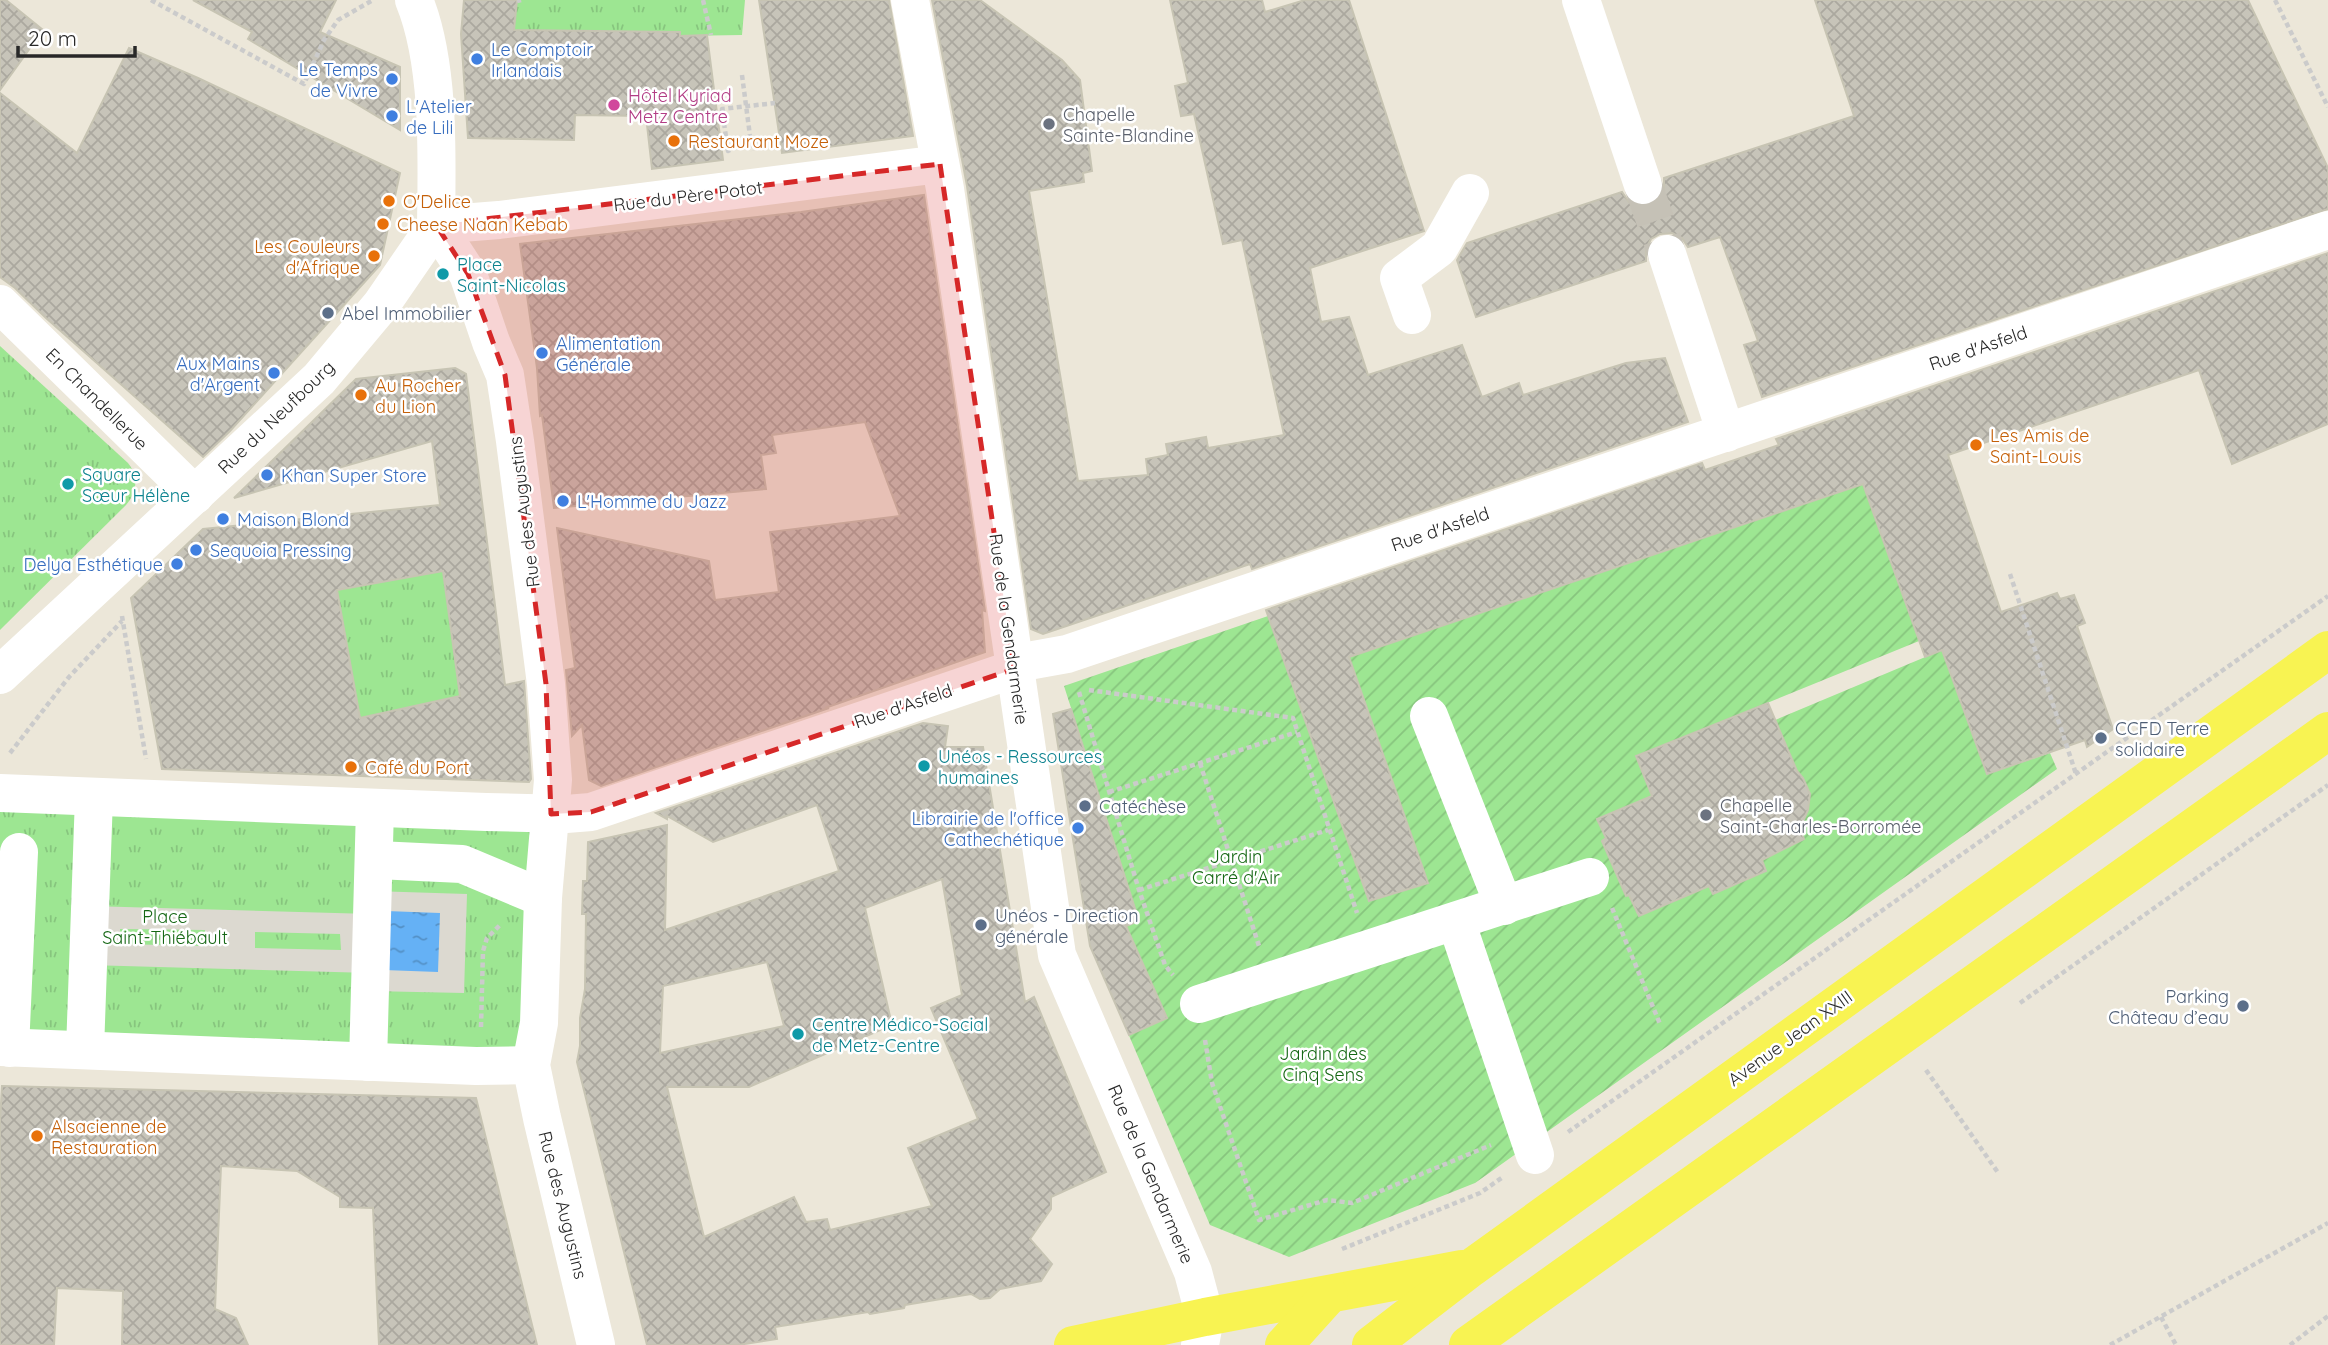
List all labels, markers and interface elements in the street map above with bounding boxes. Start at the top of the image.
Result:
scale bar [18,14,135,58]
text: 20 m [28,25,77,51]
place label: Le Comptoir Irlandais [491,38,593,82]
marker: Le Comptoir Irlandais [469,51,485,67]
place label: Le Temps de Vivre [299,58,378,102]
marker: Le Temps de Vivre [384,71,400,87]
place label: Hôtel Kyriad Metz Centre [628,84,732,128]
place label: L'Atelier de Lili [406,95,472,139]
marker: Hôtel Kyriad Metz Centre [606,97,622,113]
place label: Chapelle Sainte-Blandine [1063,103,1194,147]
marker: L'Atelier de Lili [384,108,400,124]
marker: Chapelle Sainte-Blandine [1041,116,1057,132]
place label: Restaurant Moze [688,130,829,153]
marker: Restaurant Moze [666,133,682,149]
street label: Rue du Père Potot [612,175,764,217]
place label: O'Delice [403,190,471,213]
marker: O'Delice [381,193,397,209]
place label: Cheese Naan Kebab [397,213,568,236]
marker: Cheese Naan Kebab [375,216,391,232]
place label: Les Couleurs d'Afrique [254,235,360,279]
marker: Les Couleurs d'Afrique [366,248,382,264]
place label: Place Saint-Nicolas [457,253,566,297]
marker: Place Saint-Nicolas [435,266,451,282]
place label: Abel Immobilier [342,302,472,325]
marker: Abel Immobilier [320,305,336,321]
street label: Rue d'Asfeld [1926,320,2030,376]
place label: Alimentation Générale [556,332,661,376]
street label: En Chandellerue [41,343,153,455]
marker: Alimentation Générale [534,345,550,361]
place label: Aux Mains d'Argent [176,352,260,396]
street label: Rue du Neufbourg [213,355,339,479]
marker: Aux Mains d'Argent [266,365,282,381]
place label: Au Rocher du Lion [375,374,461,418]
marker: Au Rocher du Lion [353,387,369,403]
place label: Les Amis de Saint-Louis [1990,424,2089,468]
street label: Rue des Augustins [503,435,545,589]
marker: Les Amis de Saint-Louis [1968,437,1984,453]
place label: Square Sœur Hélène [82,463,190,507]
place label: Khan Super Store [281,464,427,487]
marker: Khan Super Store [259,467,275,483]
marker: Square Sœur Hélène [60,476,76,492]
place label: L'Homme du Jazz [577,490,727,513]
marker: L'Homme du Jazz [555,493,571,509]
street label: Rue d'Asfeld [1388,501,1492,557]
place label: Maison Blond [237,508,349,531]
marker: Maison Blond [215,511,231,527]
street label: Rue de la Gendarmerie [984,532,1034,726]
place label: Sequoia Pressing [210,539,352,562]
marker: Sequoia Pressing [188,542,204,558]
place label: Delya Esthétique [23,553,163,576]
marker: Delya Esthétique [169,556,185,572]
street label: Rue d'Asfeld [851,678,955,734]
place label: CCFD Terre solidaire [2115,717,2209,761]
marker: CCFD Terre solidaire [2093,730,2109,746]
place label: Unéos - Ressources humaines [938,745,1102,789]
place label: Café du Port [365,756,469,779]
marker: Unéos - Ressources humaines [916,758,932,774]
marker: Café du Port [343,759,359,775]
place label: Chapelle Saint-Charles-Borromée [1720,794,1921,838]
place label: Catéchèse [1099,795,1186,818]
marker: Catéchèse [1077,798,1093,814]
place label: Librairie de l'office Cathechétique [912,807,1064,851]
marker: Chapelle Saint-Charles-Borromée [1698,807,1714,823]
marker: Librairie de l'office Cathechétique [1070,820,1086,836]
park label: Jardin Carré d'Air [1192,845,1280,889]
place label: Unéos - Direction générale [995,904,1139,948]
park label: Place Saint-Thiébault [102,905,228,949]
marker: Unéos - Direction générale [973,917,989,933]
street label: Avenue Jean XXIII [1723,985,1857,1091]
place label: Parking Château d’eau [2108,985,2229,1029]
marker: Parking Château d’eau [2235,998,2251,1014]
place label: Centre Médico-Social de Metz-Centre [812,1013,988,1057]
marker: Centre Médico-Social de Metz-Centre [790,1026,806,1042]
park label: Jardin des Cinq Sens [1279,1042,1367,1086]
street label: Rue de la Gendarmerie [1103,1081,1199,1267]
place label: Alsacienne de Restauration [51,1115,167,1159]
marker: Alsacienne de Restauration [29,1128,45,1144]
street label: Rue des Augustins [533,1129,593,1281]

